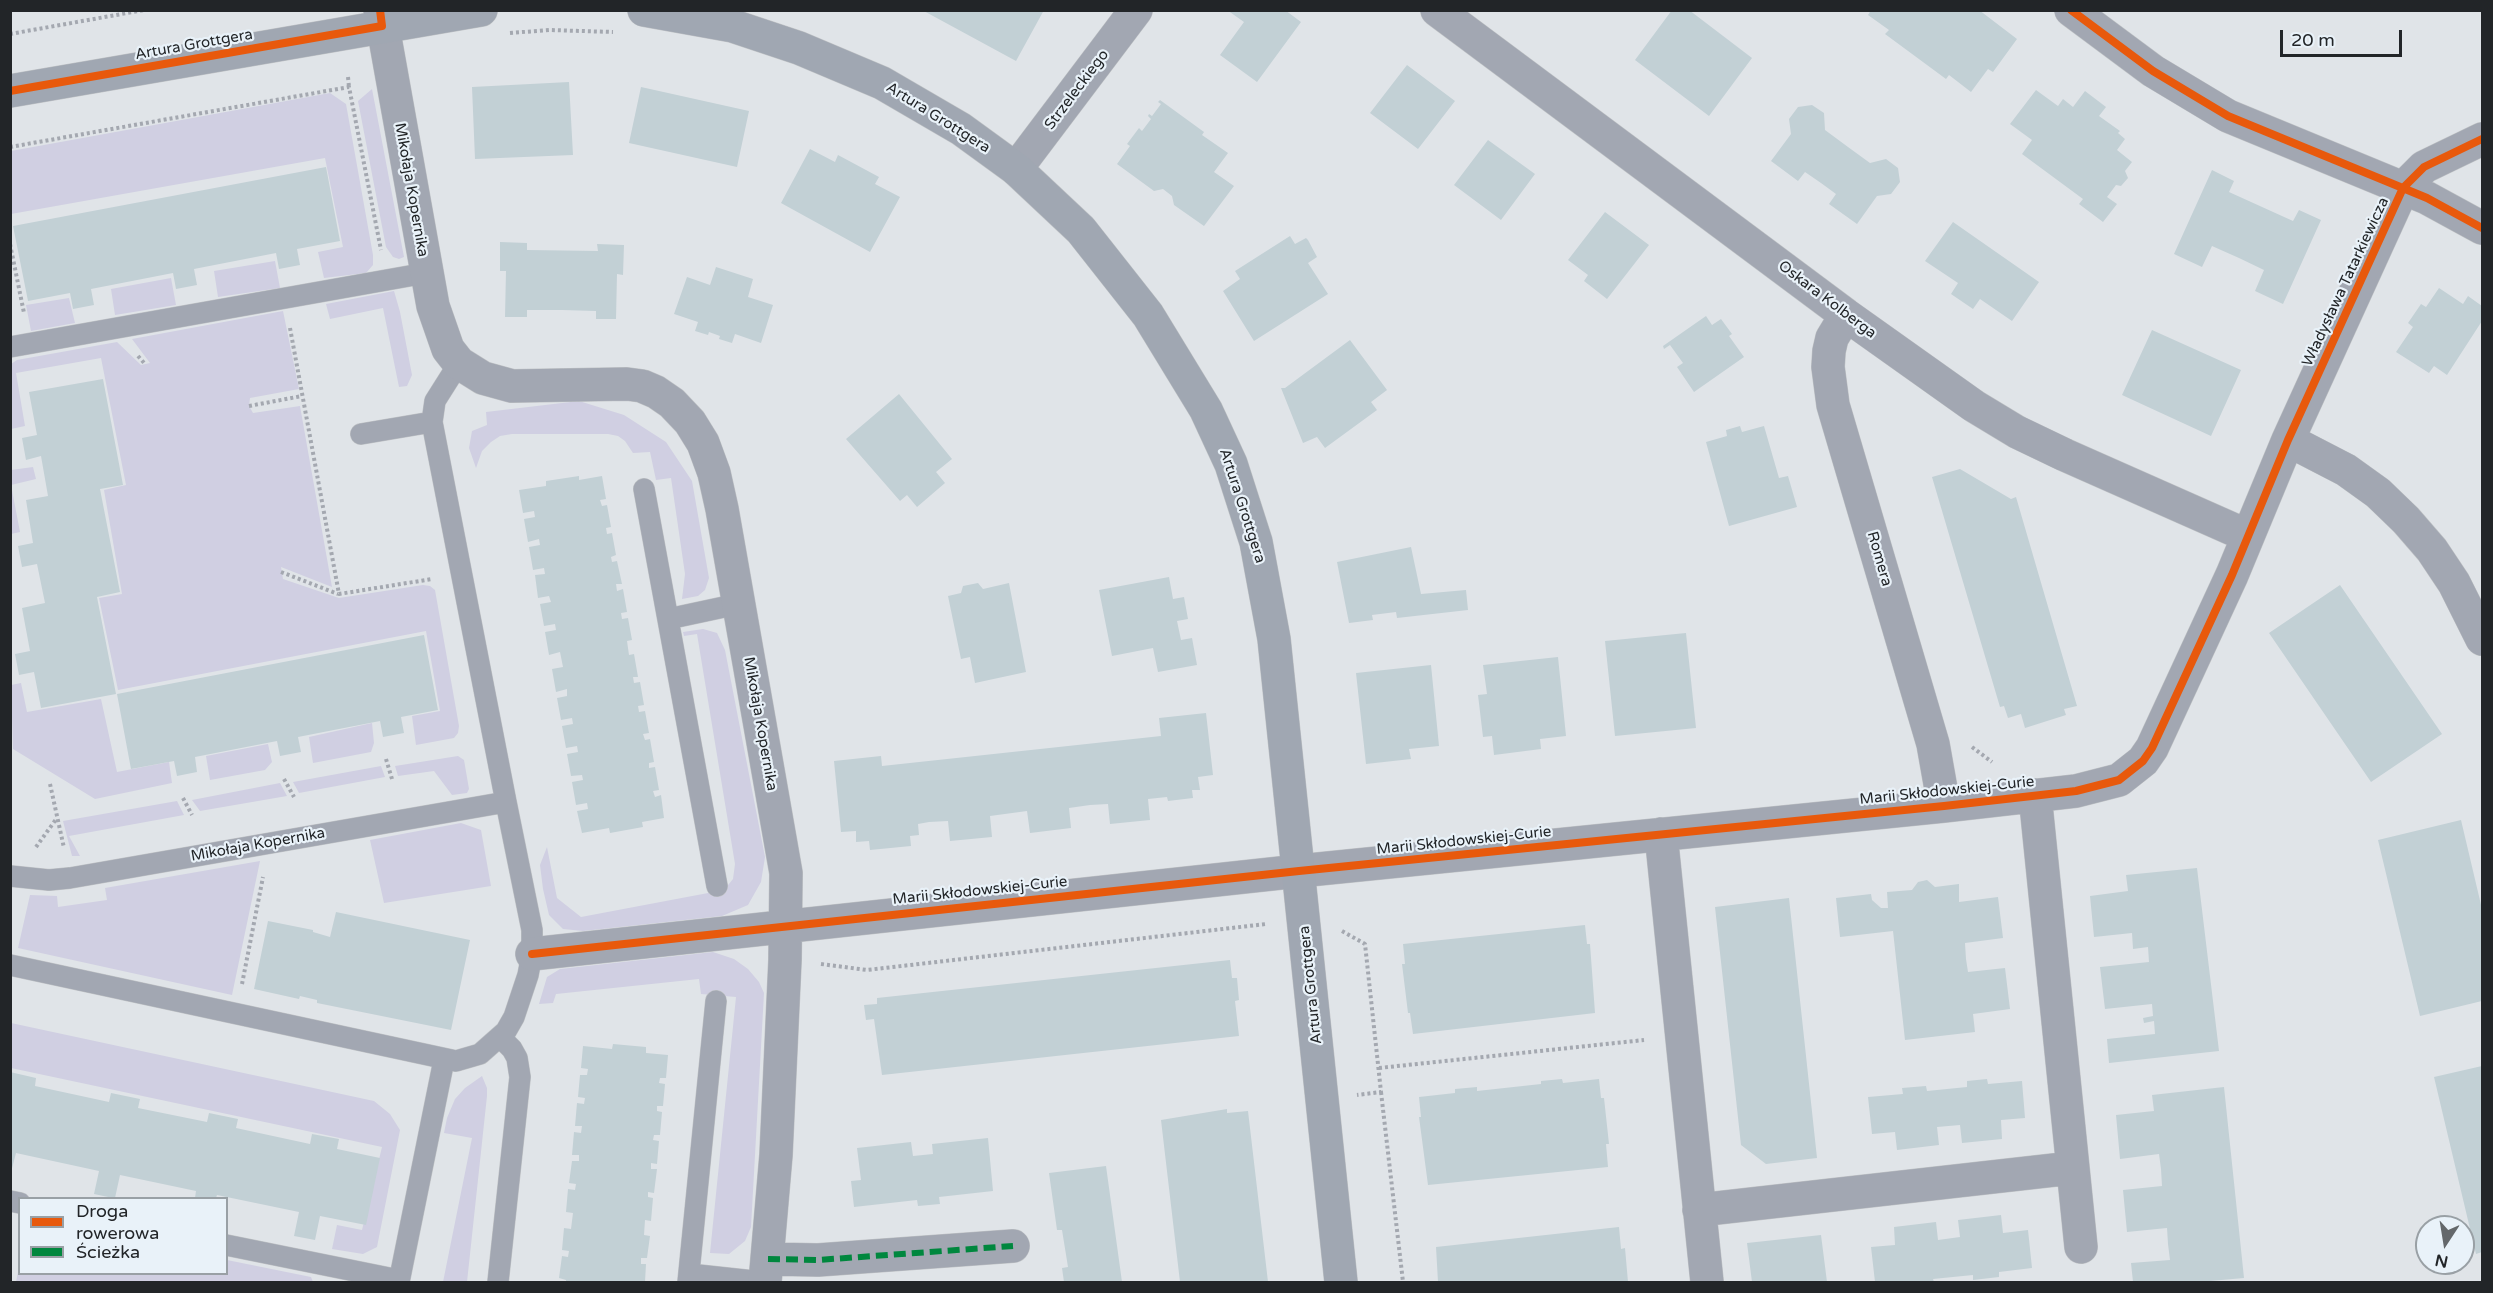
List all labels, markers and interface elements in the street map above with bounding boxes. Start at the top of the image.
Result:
scale bar [2283,18,2404,56]
street label: Artura Grottgera [134,26,254,64]
text: 20 m [2291,29,2335,51]
street label: Strzeleckiego [1041,46,1113,134]
street label: Artura Grottgera [883,79,993,157]
street label: Mikołaja Kopernika [390,122,432,258]
street label: Władysława Tatarkiewicza [2299,195,2393,369]
street label: Oskara Kolberga [1774,257,1880,343]
street label: Artura Grottgera [1215,447,1269,565]
street label: Romera [1863,529,1895,589]
street label: Mikołaja Kopernika [739,656,781,792]
street label: Marii Skłodowskiej-Curie [1859,773,2035,809]
street label: Marii Skłodowskiej-Curie [1376,823,1552,859]
street label: Mikołaja Kopernika [190,824,326,866]
street label: Marii Skłodowskiej-Curie [892,873,1068,909]
street label: Artura Grottgera [1296,925,1326,1045]
legend [18,1197,228,1275]
text: Droga rowerowa [76,1200,159,1244]
north arrow [2415,1215,2475,1275]
text: Ścieżka [76,1241,140,1263]
text: N [2433,1250,2450,1272]

